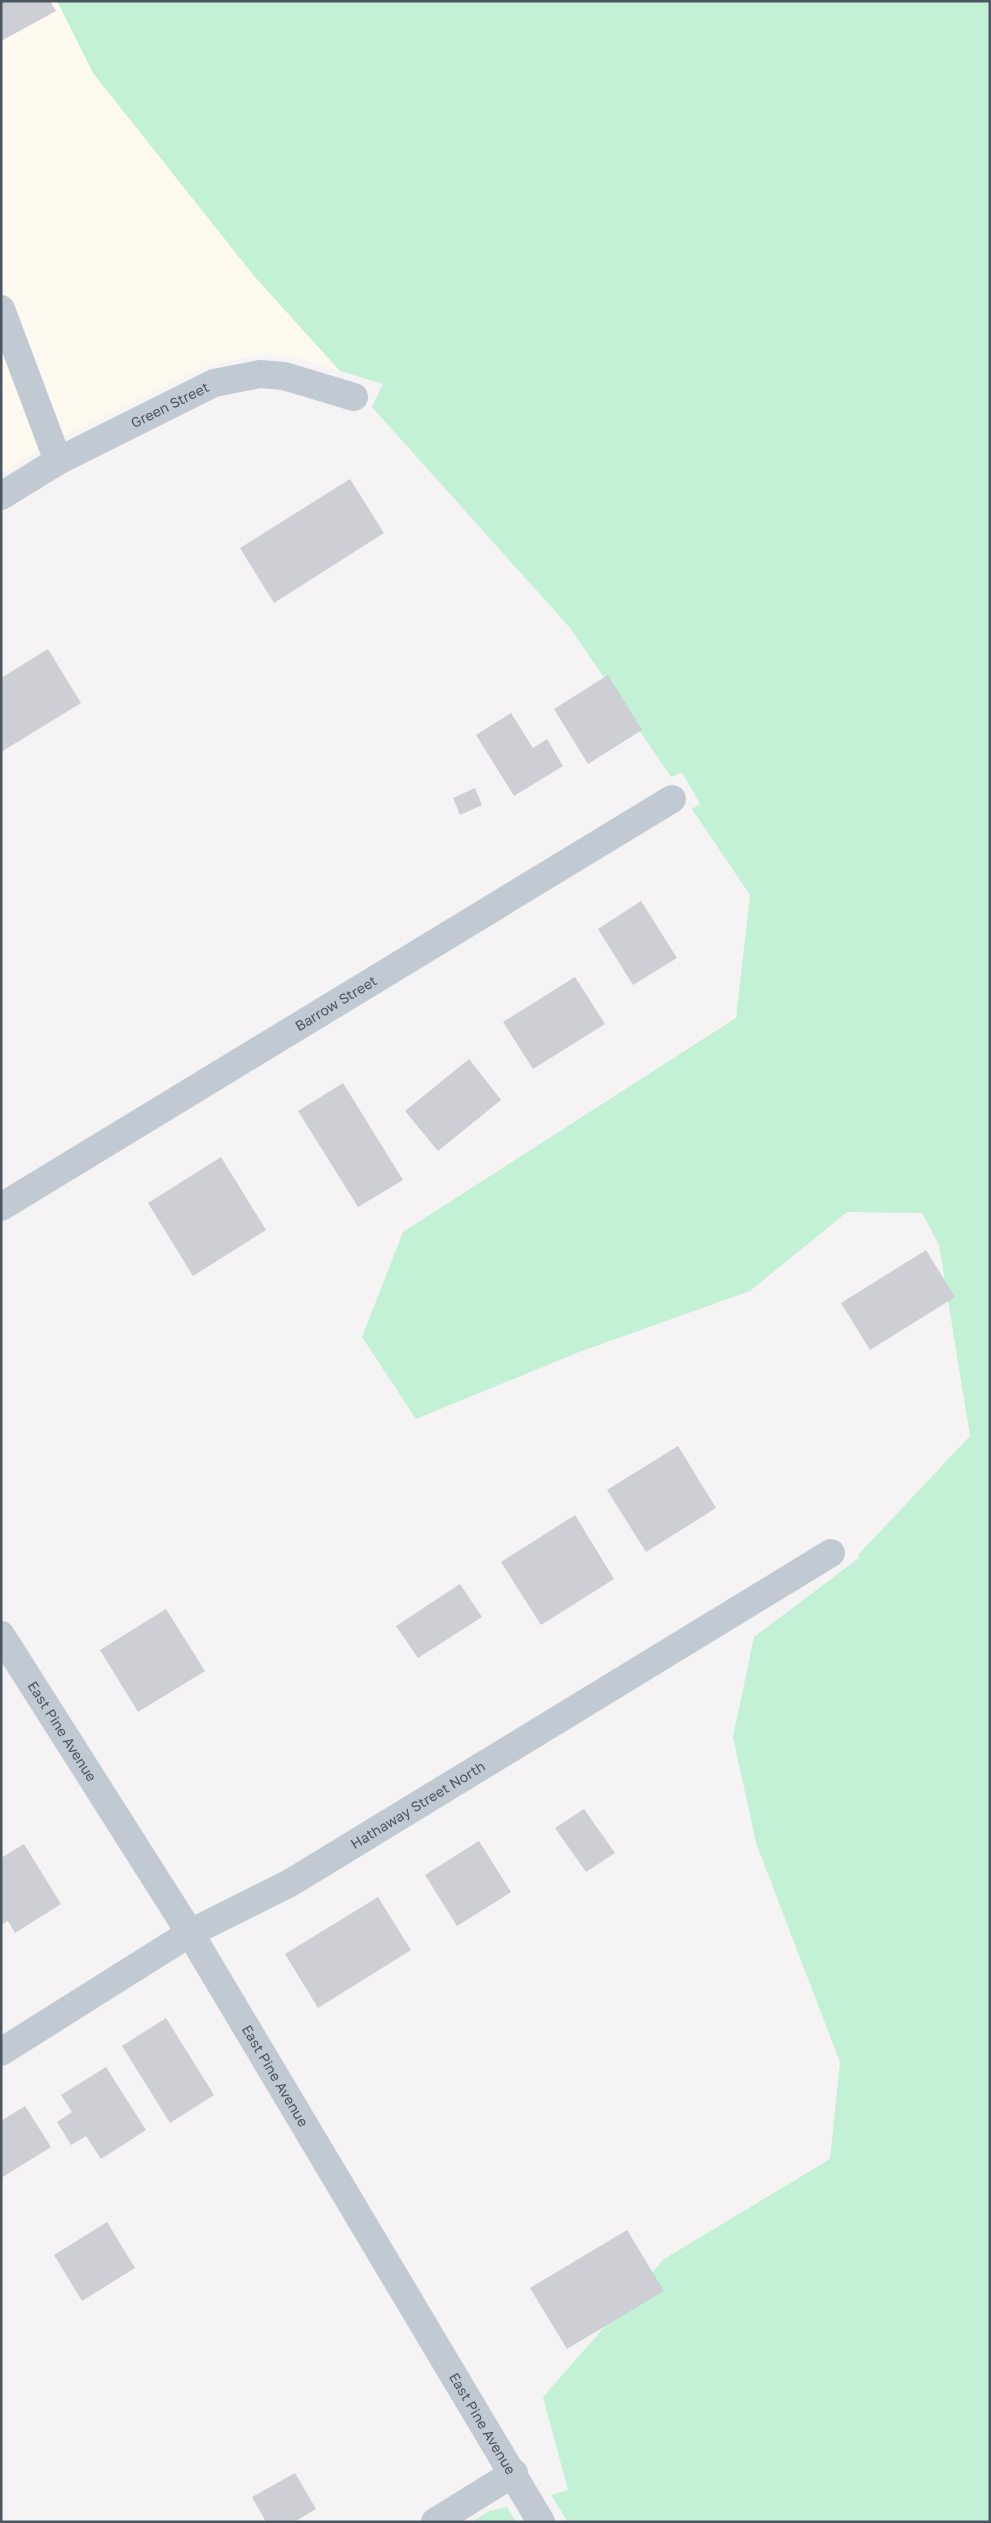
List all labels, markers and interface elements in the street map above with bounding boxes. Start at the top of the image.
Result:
street label: Green Street [128,378,212,431]
street label: Barrow Street [292,972,380,1034]
street label: East Pine Avenue [24,1678,101,1784]
street label: Hathaway Street North [347,1757,488,1852]
street label: East Pine Avenue [239,2021,312,2129]
street label: East Pine Avenue [446,2369,520,2477]

